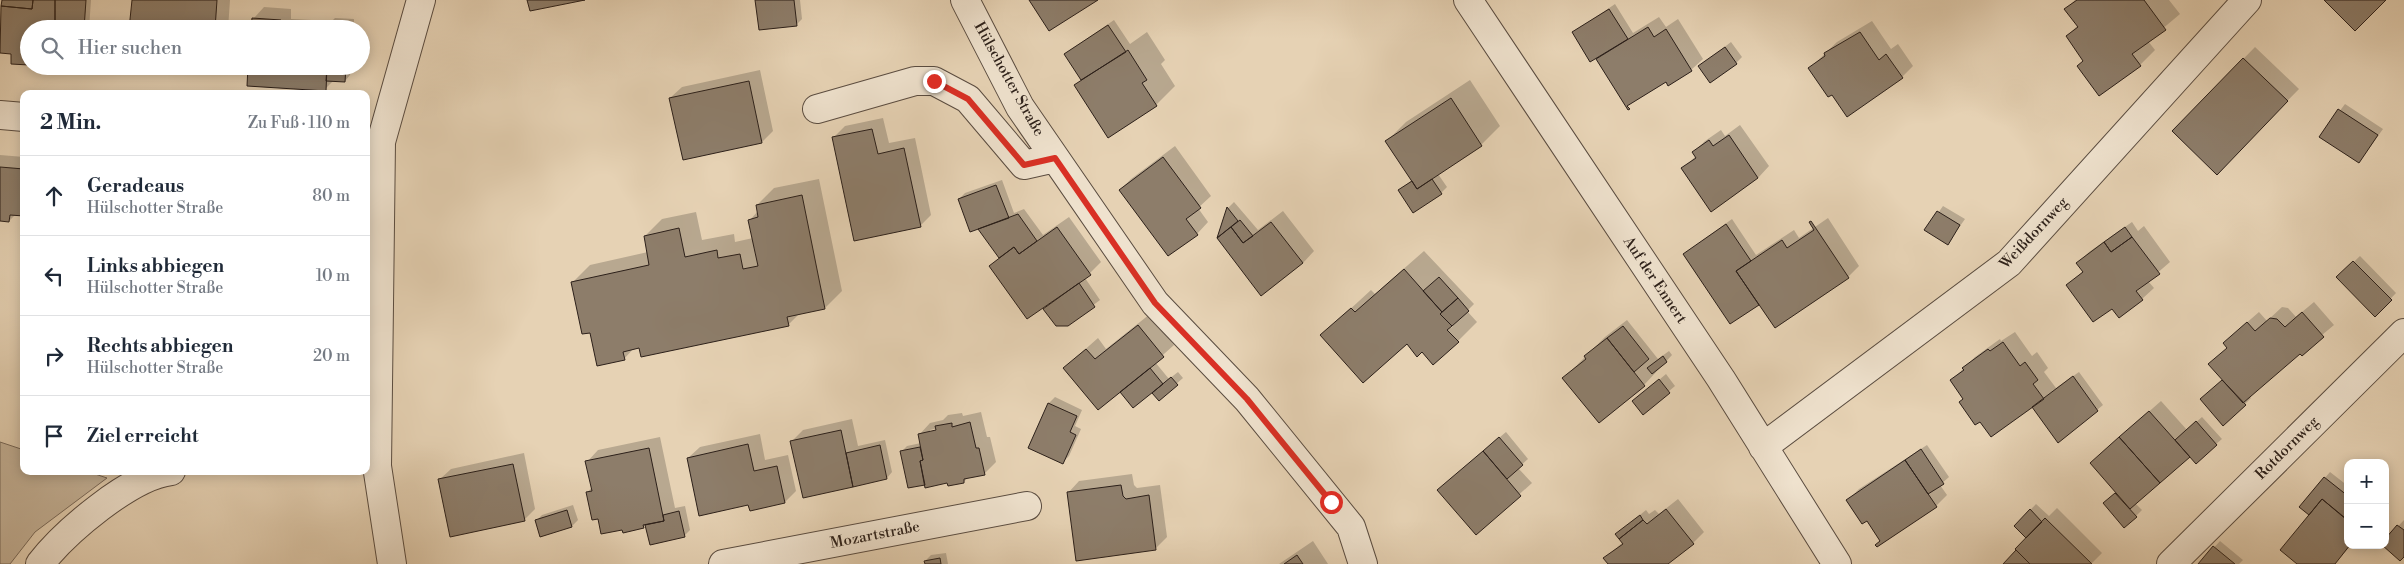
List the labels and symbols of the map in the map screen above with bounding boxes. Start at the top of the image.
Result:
street label: Hülschotter Straße [970,18,1048,140]
route end [923,70,946,93]
street label: Weißdornweg [1995,193,2072,274]
street label: Auf der Ennert [1618,232,1691,328]
street label: Rotdornweg [2251,412,2323,484]
route start [1320,491,1343,514]
street label: Mozartstraße [829,517,921,553]

